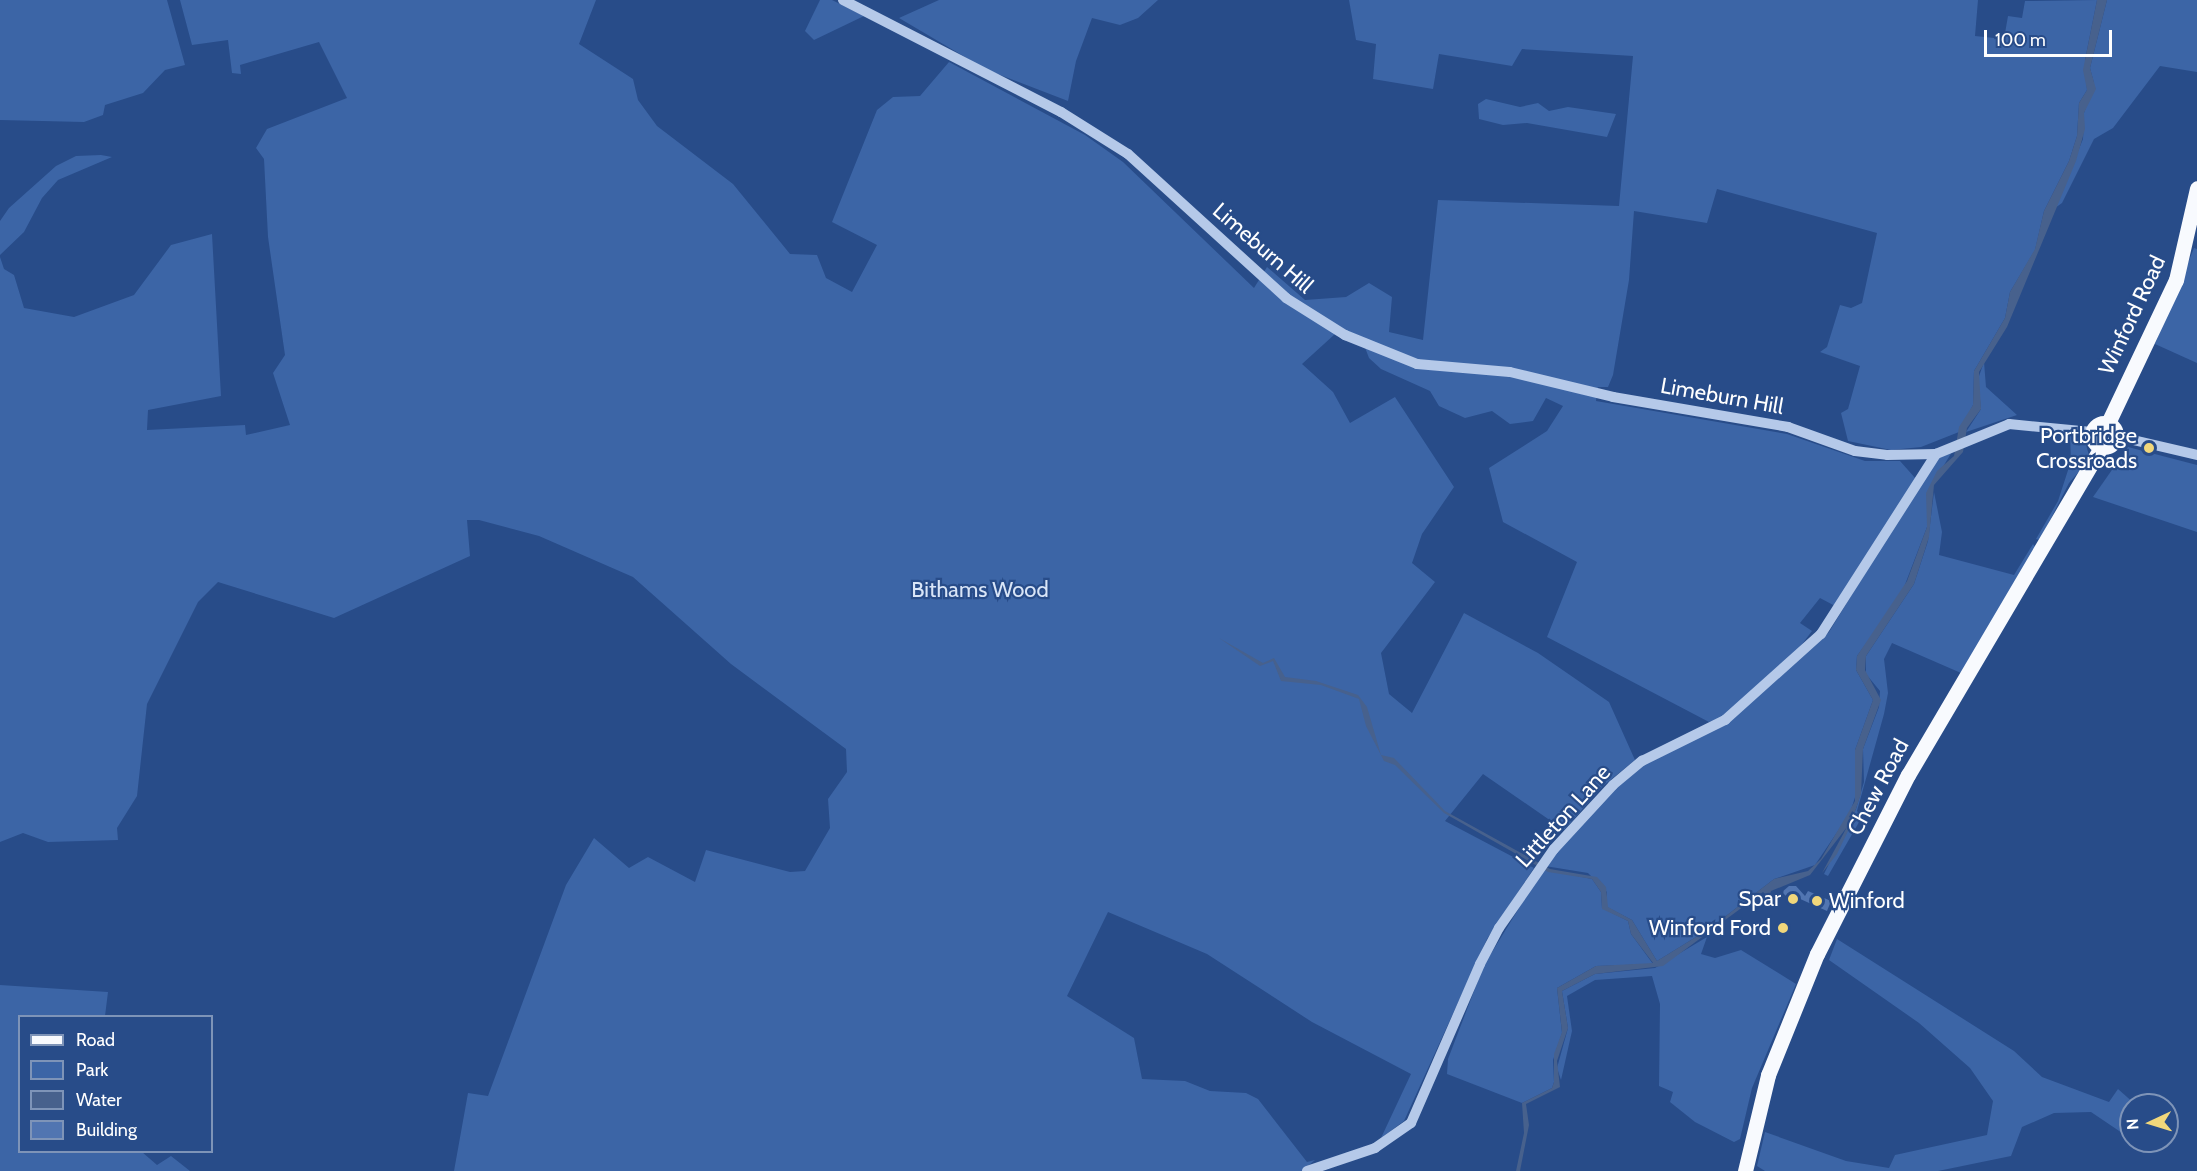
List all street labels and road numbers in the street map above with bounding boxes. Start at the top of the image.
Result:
street label: Limeburn Hill [1207,197,1319,299]
street label: Winford Road [2093,251,2171,379]
street label: Limeburn Hill [1658,372,1786,420]
street label: Chew Road [1842,734,1914,840]
street label: Littleton Lane [1510,759,1616,873]

